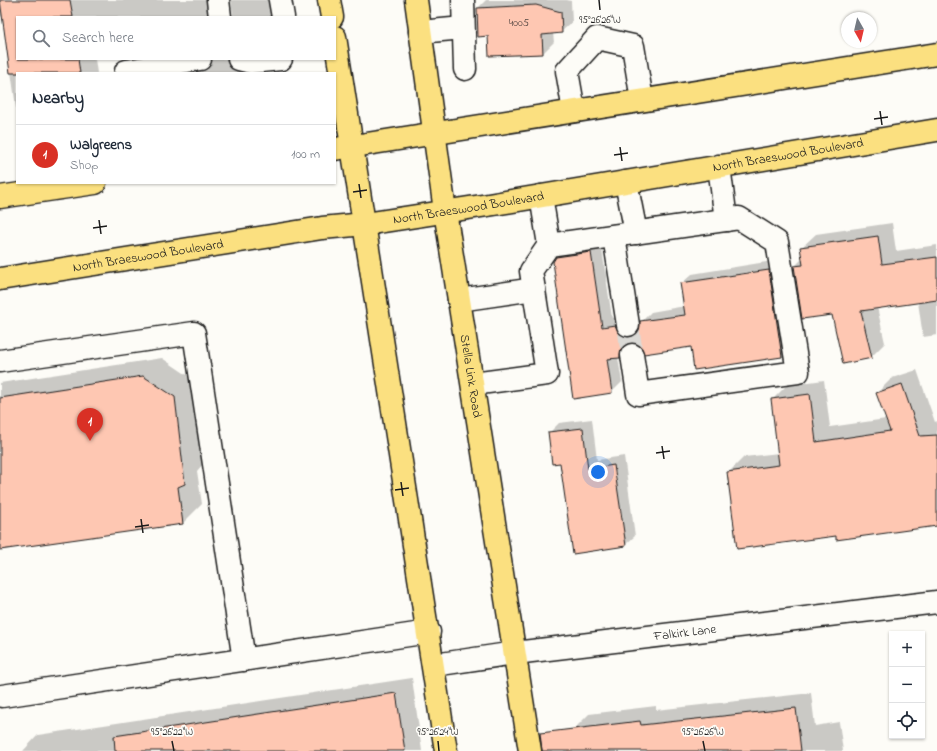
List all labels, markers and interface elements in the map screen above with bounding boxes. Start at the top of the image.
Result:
north arrow [841,12,877,48]
text: 95°26'26"W [579,13,621,28]
house number: 4005 [509,15,529,31]
search box [16,16,336,60]
icon: search [30,27,52,49]
text: Search here [62,27,134,49]
text: Nearby [32,86,84,111]
street label: North Braeswood Boulevard [711,133,866,177]
text: Walgreens [70,134,132,156]
text: 1 [43,145,47,164]
text: 100 m [291,145,320,164]
text: Shop [70,156,98,175]
street label: North Braeswood Boulevard [392,186,546,229]
street label: North Braeswood Boulevard [71,234,226,277]
street label: Stella Link Road [455,333,487,420]
pin: 1 [77,408,103,441]
your location [588,462,608,482]
street label: Falkirk Lane [652,619,717,646]
map controls [889,631,925,739]
button: + [889,631,925,667]
button: − [889,667,925,703]
button: locate [889,703,925,739]
text: 95°26'22"W [151,725,193,740]
text: 95°26'24"W [417,725,459,740]
text: 95°26'26"W [682,725,724,740]

